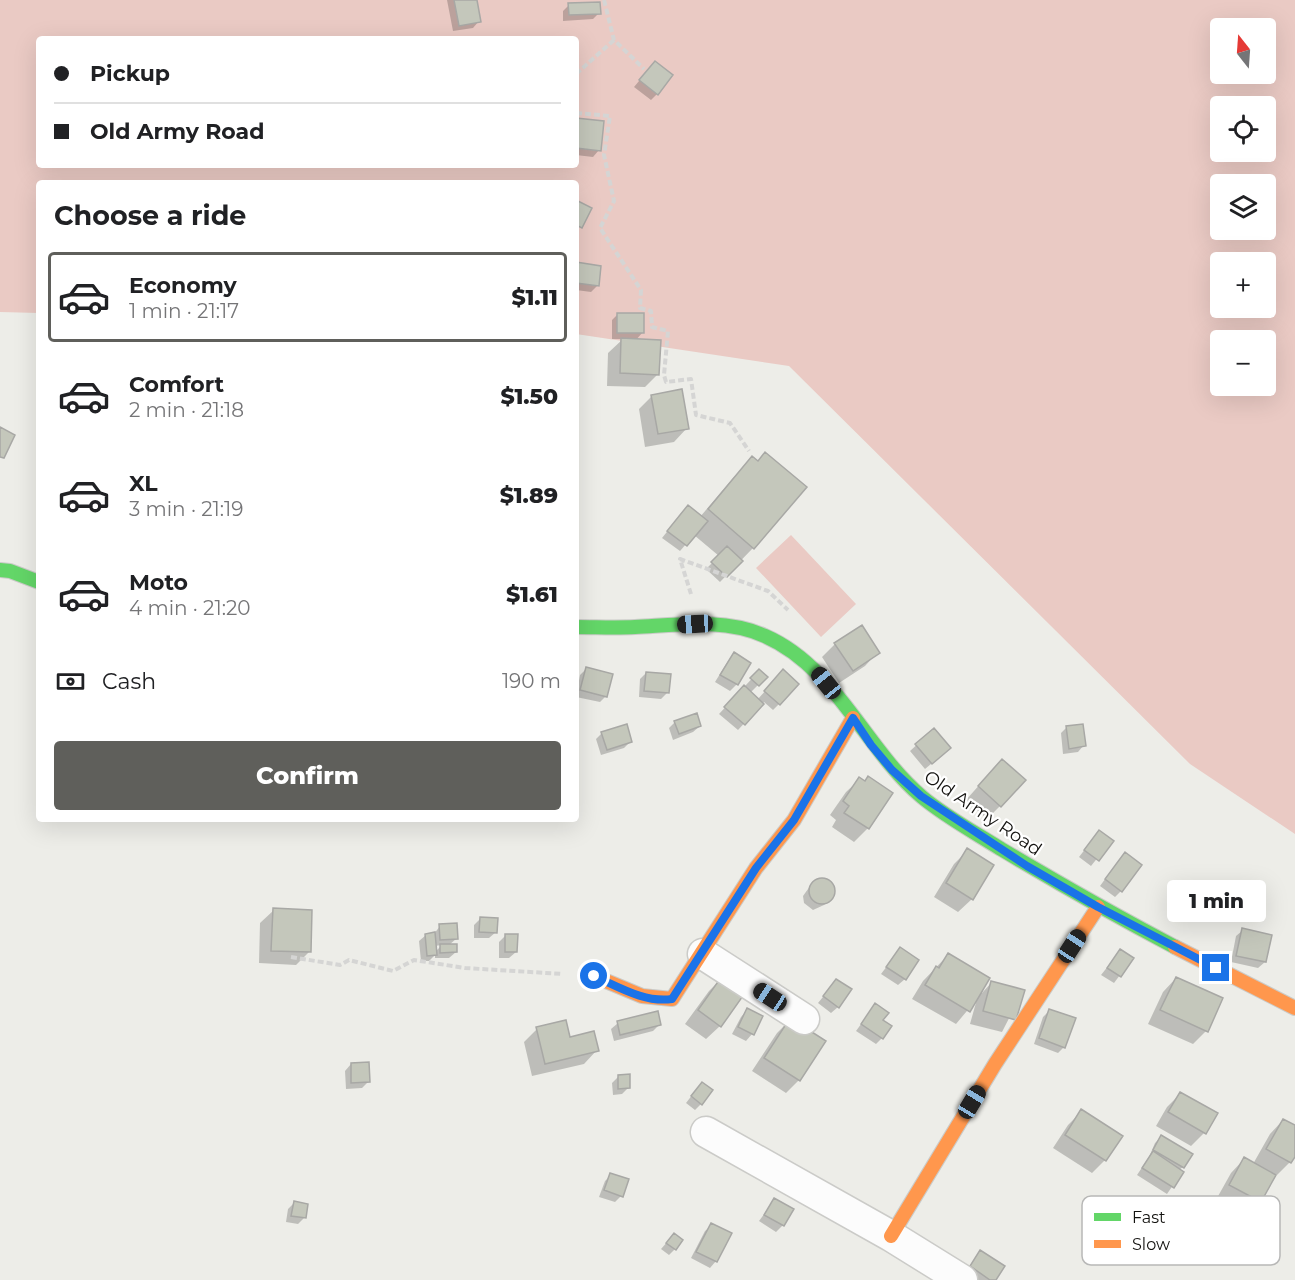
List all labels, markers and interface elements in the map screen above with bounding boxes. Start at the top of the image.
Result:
north arrow [1210,18,1276,84]
map controls [1210,18,1276,396]
text: Pickup [90,60,170,87]
button: locate [1210,96,1276,162]
text: Old Army Road [90,118,264,145]
button: layers [1210,174,1276,240]
text: Choose a ride [54,199,246,232]
button: + [1210,252,1276,318]
icon: car [57,270,111,324]
text: Economy [129,272,237,299]
text: $1.11 [511,284,558,311]
text: 1 min · 21:17 [129,299,239,323]
button: − [1210,330,1276,396]
icon: car [57,369,111,423]
text: Comfort [129,371,224,398]
text: $1.50 [500,383,558,410]
text: 2 min · 21:18 [129,398,244,422]
icon: car [57,468,111,522]
text: XL [129,470,158,497]
text: $1.89 [500,482,558,509]
text: 3 min · 21:19 [129,497,243,521]
icon: car [57,567,111,621]
text: Moto [129,569,188,596]
text: $1.61 [506,581,558,608]
text: 4 min · 21:20 [129,596,250,620]
car [677,614,713,634]
car [808,663,844,703]
icon: cash [54,665,87,698]
text: Cash [102,668,156,695]
text: 190 m [502,669,561,693]
button: Confirm [54,741,561,810]
street label: Old Army Road [920,766,1046,860]
callout: 1 min [1166,881,1266,923]
text: 1 min [1189,889,1244,913]
car [1055,926,1089,966]
route end [1202,954,1229,981]
route start [580,962,607,989]
car [750,980,790,1014]
car [955,1082,989,1122]
legend [1082,1196,1280,1265]
text: Fast [1132,1208,1166,1227]
text: Slow [1132,1235,1170,1254]

